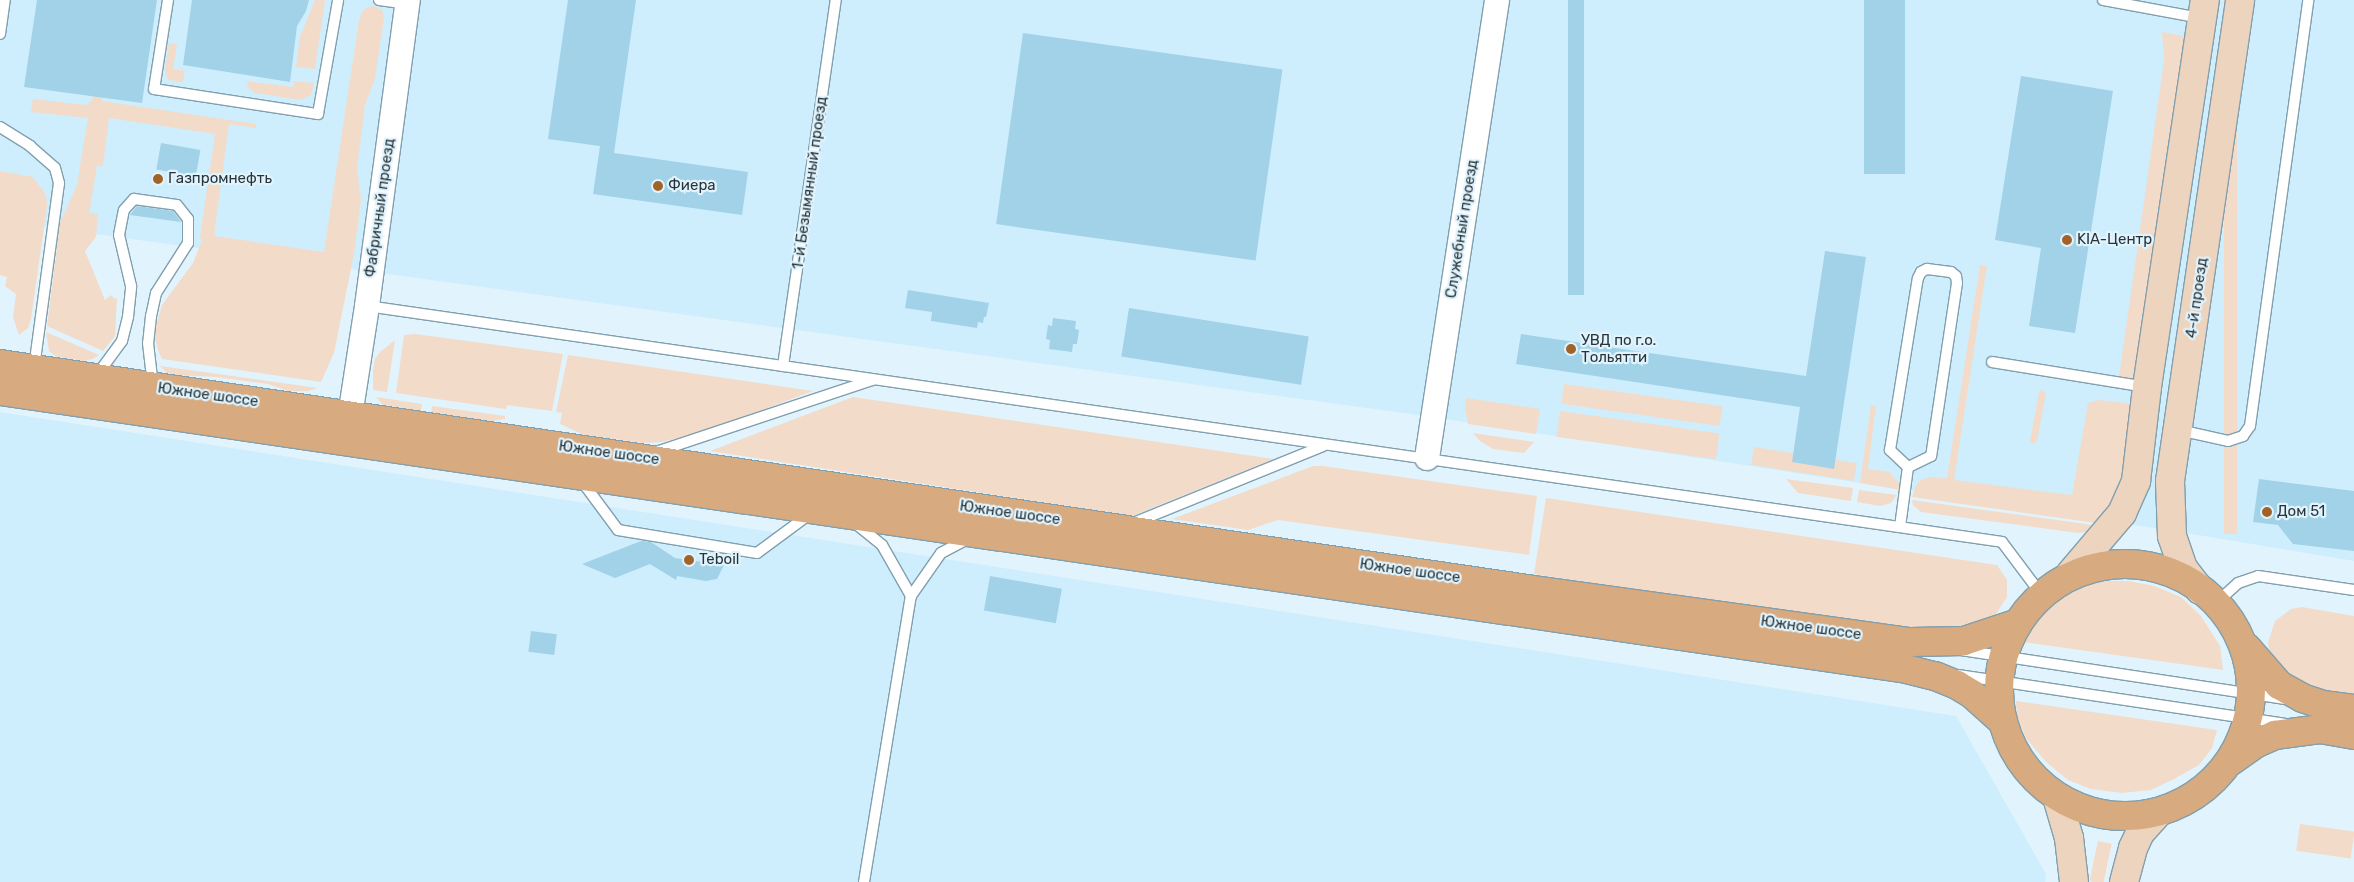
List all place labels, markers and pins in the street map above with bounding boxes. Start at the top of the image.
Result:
place label: Газпромнефть [168,170,272,188]
marker: Газпромнефть [152,173,164,185]
place label: Фиера [668,177,716,195]
marker: Фиера [652,180,664,192]
place label: KIA-Центр [2077,231,2152,249]
marker: KIA-Центр [2061,234,2073,246]
place label: УВД по г.о. Тольятти [1581,331,1656,366]
marker: УВД по г.о. Тольятти [1565,343,1577,355]
place label: Дом 51 [2277,503,2325,521]
marker: Дом 51 [2261,506,2273,518]
place label: Teboil [699,551,739,569]
marker: Teboil [683,554,695,566]

